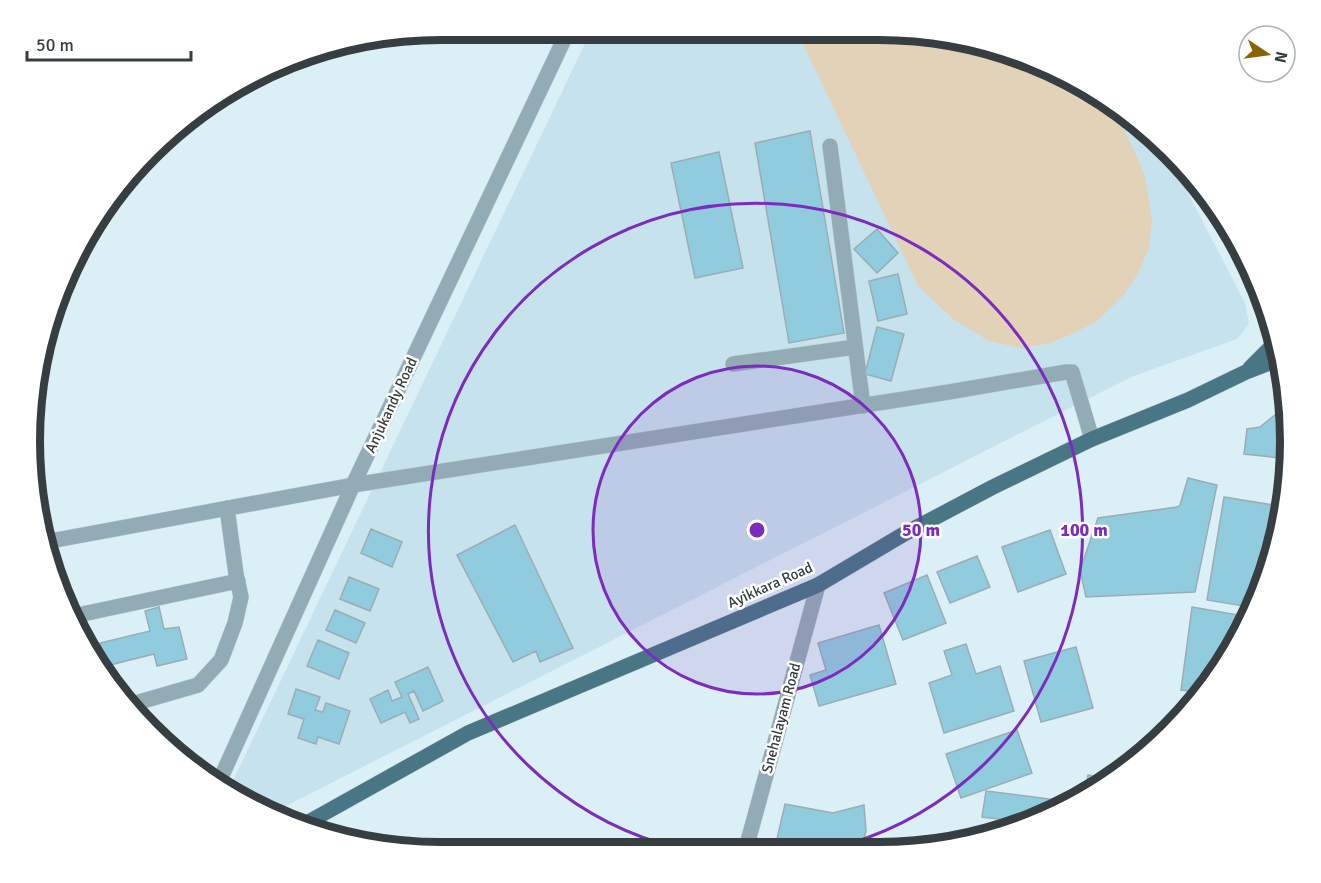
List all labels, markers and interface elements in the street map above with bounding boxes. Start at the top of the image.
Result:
scale bar [27,24,190,62]
north arrow [1237,24,1297,84]
text: 50 m [36,34,74,56]
text: N [1270,49,1292,65]
street label: Anjukandy Road [361,354,421,456]
text: 50 m [902,519,940,541]
text: 100 m [1060,519,1108,541]
centre of rings [747,520,767,540]
street label: Ayikkara Road [725,558,815,612]
street label: Snehalayam Road [758,661,804,775]

